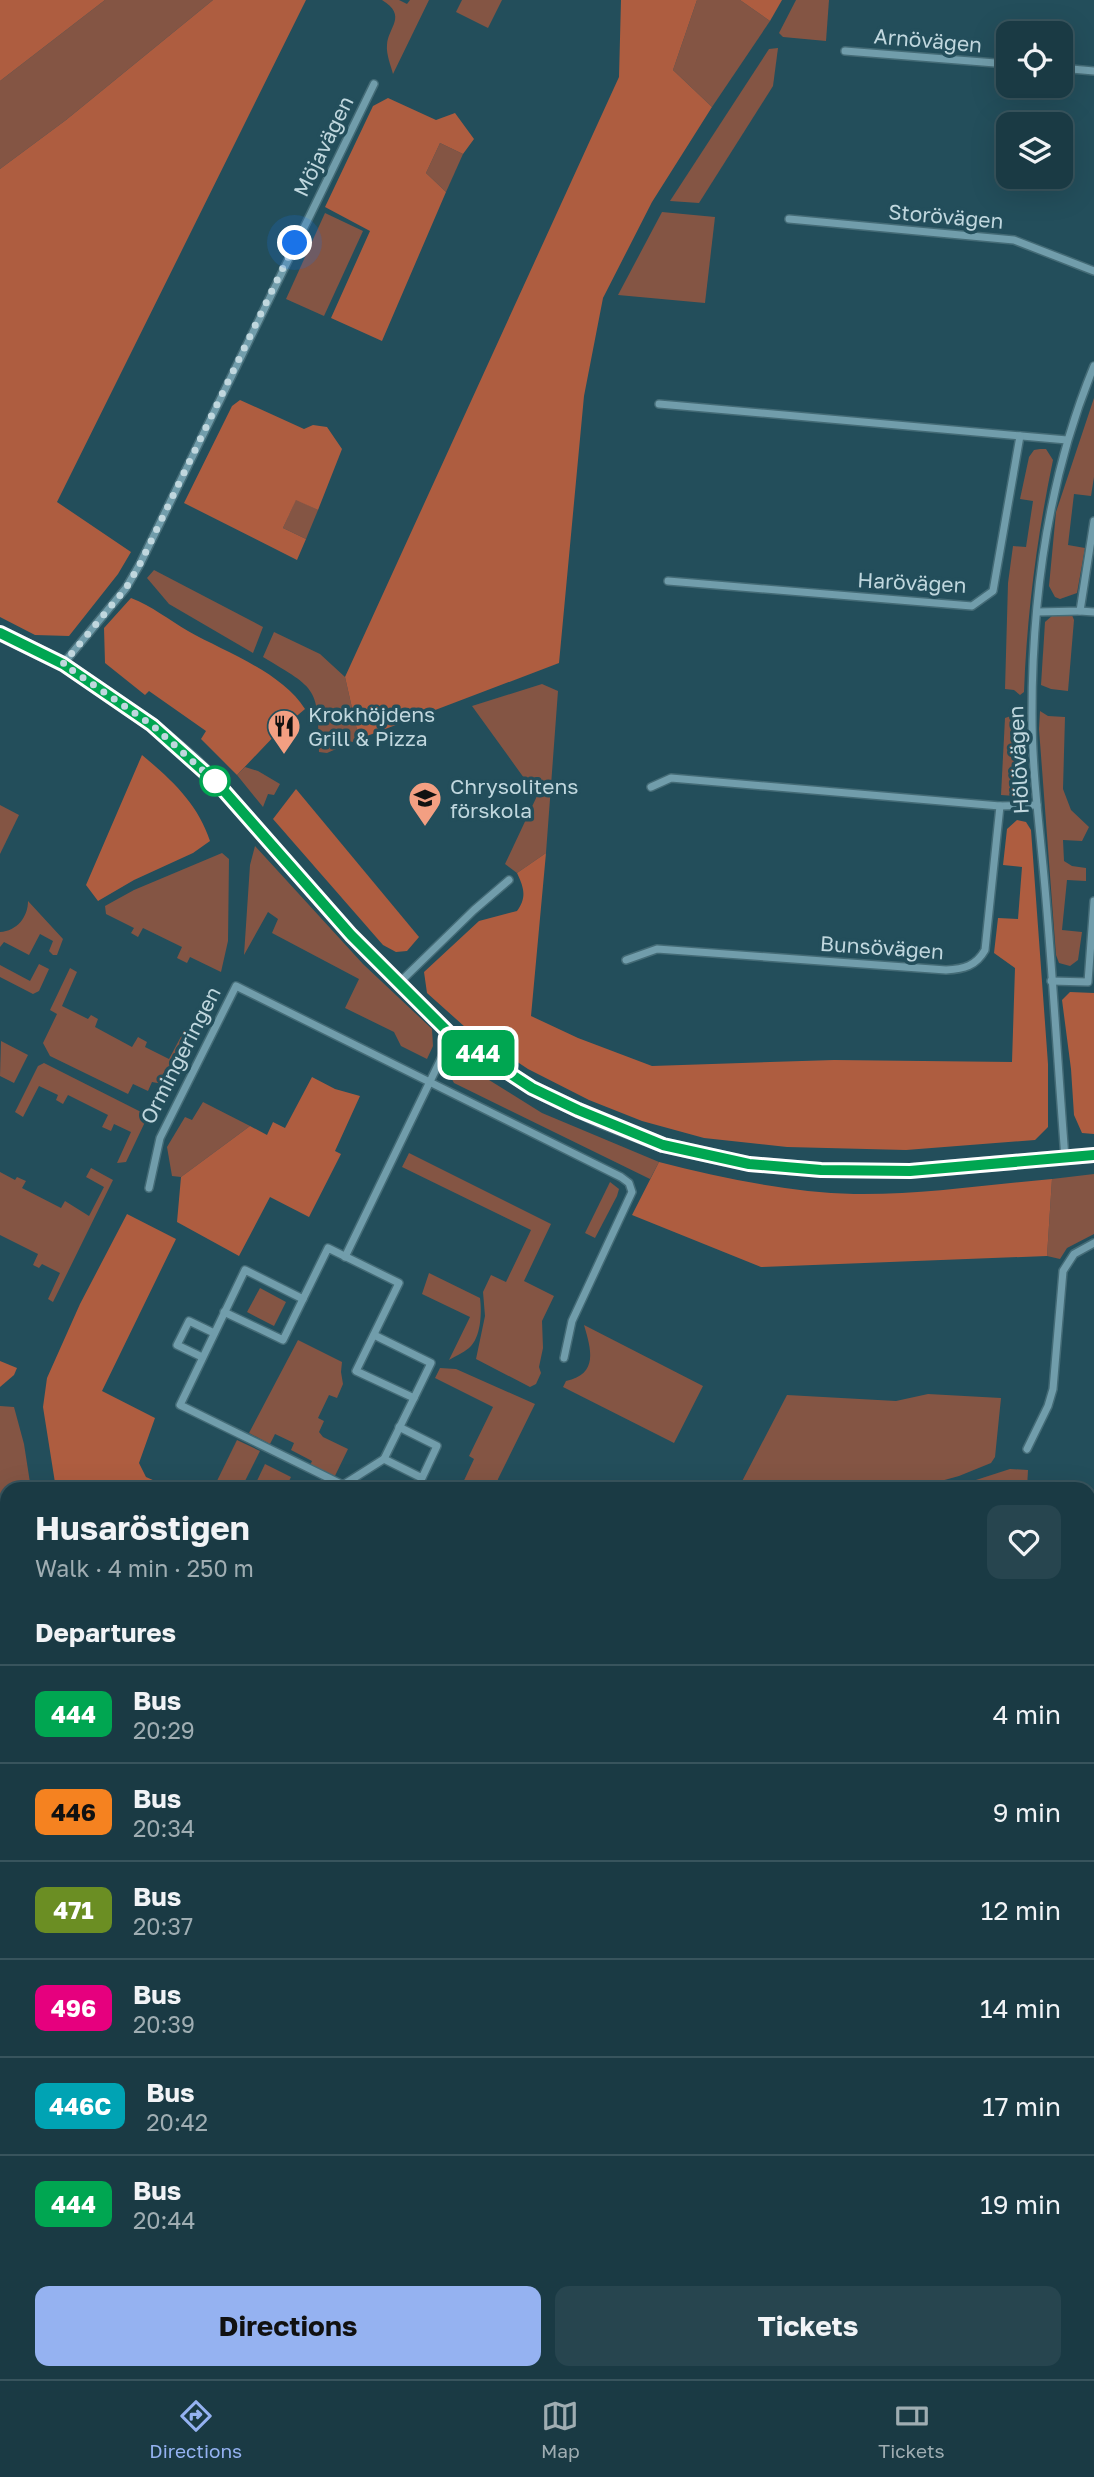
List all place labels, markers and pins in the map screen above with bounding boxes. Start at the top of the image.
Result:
place label: Krokhöjdens Grill & Pizza [308,701,435,751]
restaurant icon: Krokhöjdens Grill & Pizza [265,707,303,756]
unlabelled marker [200,766,230,796]
place label: Chrysolitens förskola [450,773,578,823]
school or university icon: Chrysolitens förskola [406,779,444,828]

